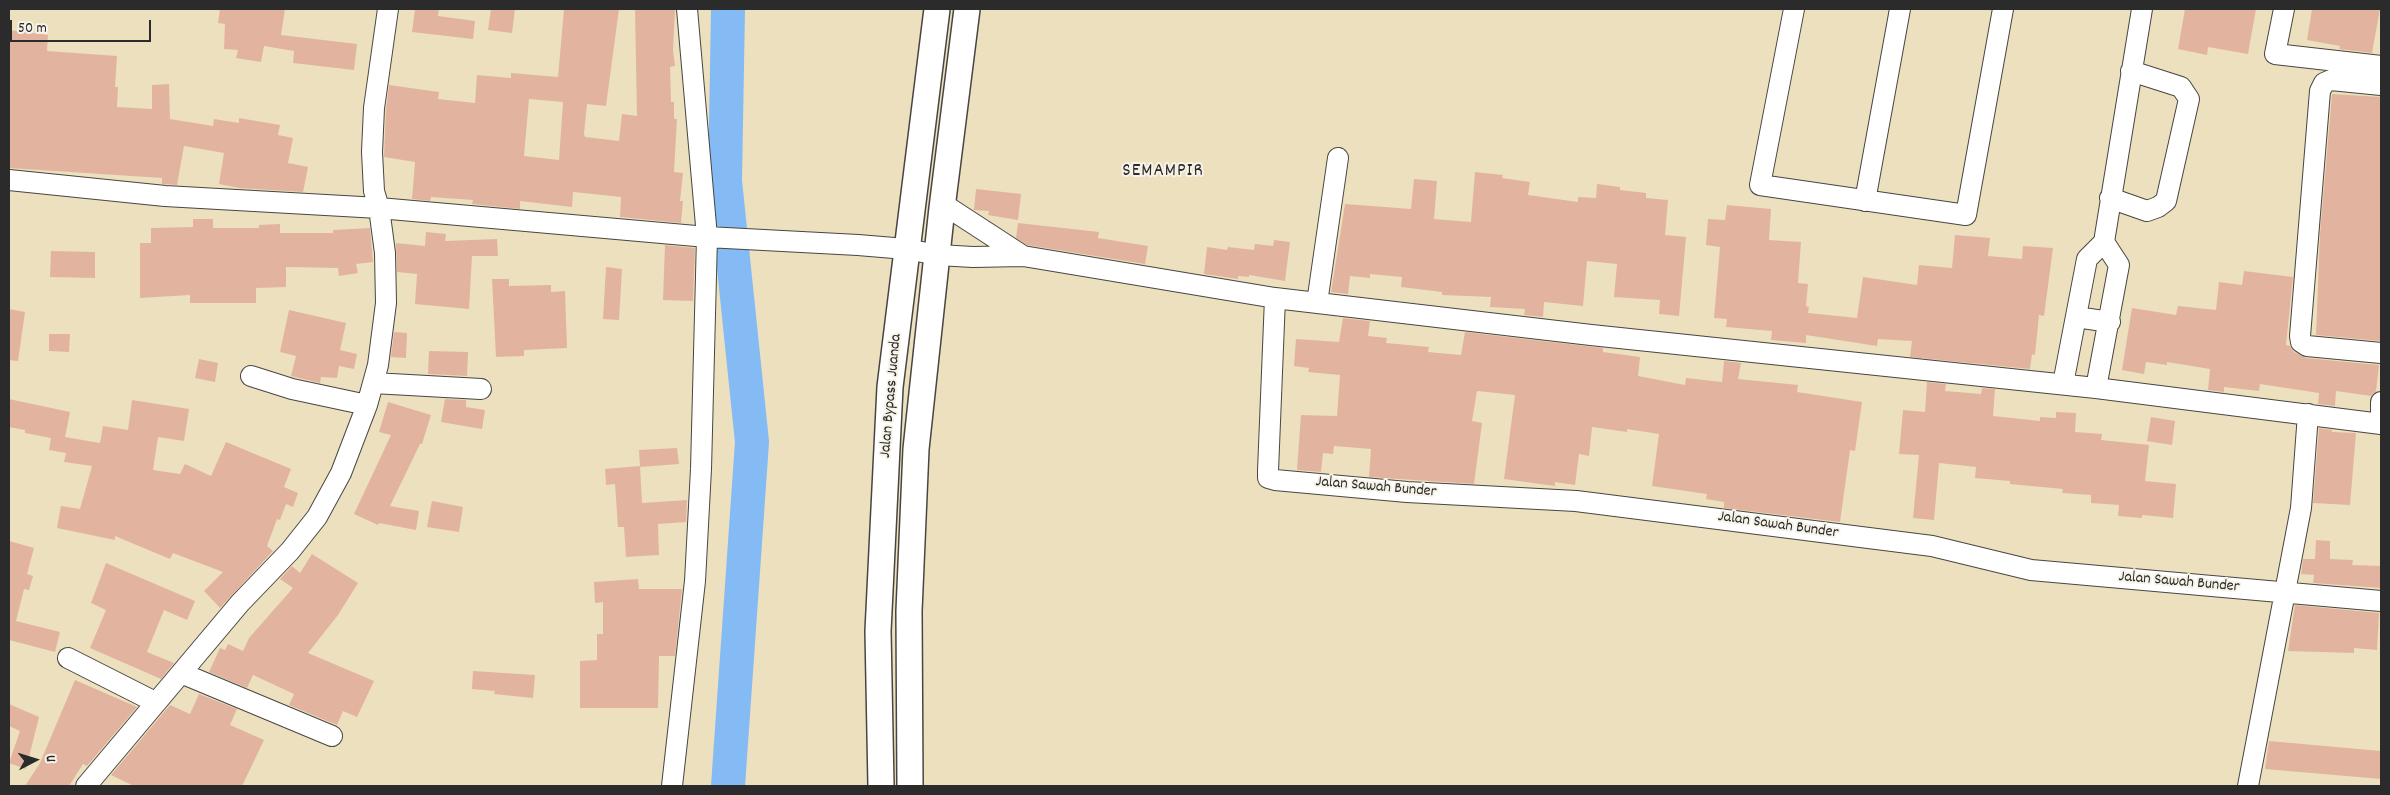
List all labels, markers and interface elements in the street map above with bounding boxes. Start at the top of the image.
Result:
scale bar [12,10,154,42]
text: 50 m [18,18,47,40]
district label: SEMAMPIR [1121,161,1205,183]
street label: Jalan Bypass Juanda [877,333,907,459]
street label: Jalan Sawah Bunder [1315,473,1437,503]
street label: Jalan Sawah Bunder [1717,508,1839,544]
street label: Jalan Sawah Bunder [2118,568,2240,598]
north arrow [10,735,60,785]
text: U [40,754,60,763]

